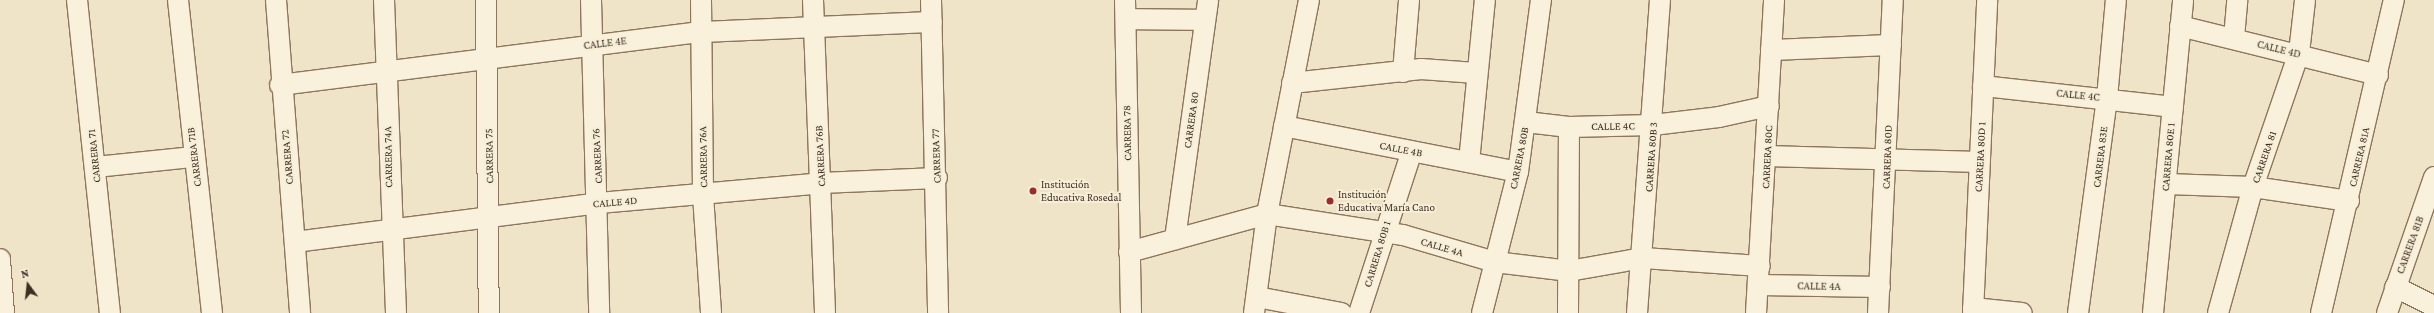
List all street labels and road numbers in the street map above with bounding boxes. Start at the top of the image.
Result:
street label: CALLE 4E [583,34,627,52]
street label: CALLE 4D [2256,37,2302,61]
street label: CALLE 4C [2056,86,2100,104]
street label: CARRERA 80 [1180,91,1202,149]
street label: CARRERA 78 [1120,105,1134,161]
street label: CALLE 4C [1591,119,1635,133]
street label: CARRERA 80B 3 [1642,121,1660,193]
street label: CARRERA 80D 1 [1972,122,1988,192]
street label: CARRERA 80E 1 [2158,122,2178,192]
street label: CARRERA 76B [812,125,828,187]
street label: CARRERA 80C [1759,125,1775,189]
street label: CARRERA 80D [1879,125,1895,189]
street label: CARRERA 74A [381,126,395,188]
street label: CARRERA 76A [696,126,710,188]
street label: CARRERA 80B [1507,126,1531,190]
street label: CARRERA 83E [2090,126,2110,188]
street label: CARRERA 81A [2346,126,2372,188]
street label: CARRERA 71B [184,127,204,187]
street label: CARRERA 75 [482,128,496,184]
street label: CARRERA 76 [589,128,605,184]
street label: CARRERA 77 [928,128,944,184]
street label: CARRERA 71 [85,129,103,183]
street label: CARRERA 72 [278,129,296,185]
street label: CARRERA 81 [2249,129,2279,185]
street label: CALLE 4B [1378,138,1424,160]
street label: CALLE 4D [592,193,638,211]
street label: CARRERA 81B [2393,214,2427,276]
street label: CARRERA 80B 1 [1361,219,1393,289]
street label: CALLE 4A [1419,235,1465,259]
street label: CALLE 4A [1797,279,1841,293]

